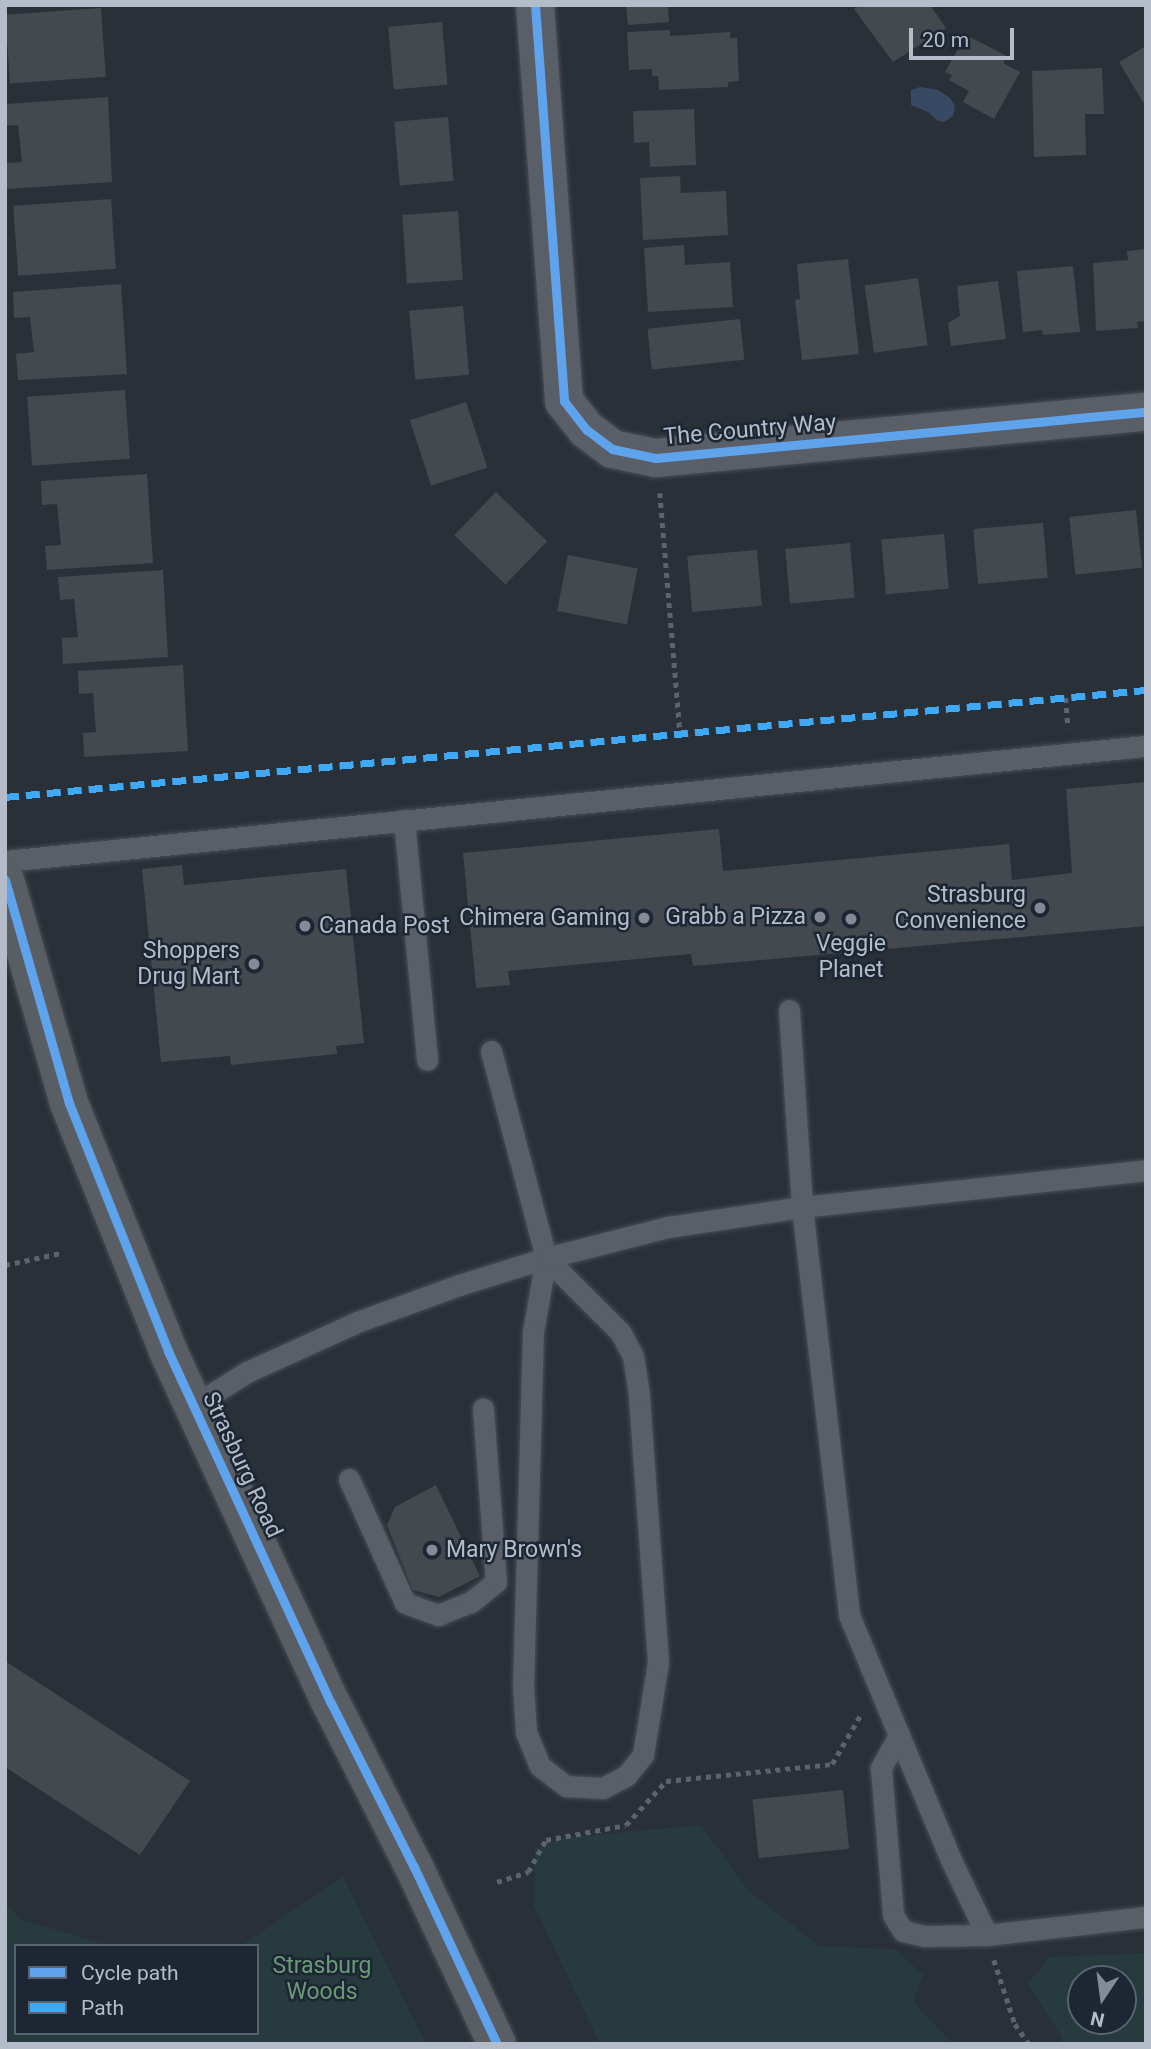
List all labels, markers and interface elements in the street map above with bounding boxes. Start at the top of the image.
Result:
scale bar [913,14,1018,58]
text: 20 m [922,28,969,52]
street label: The Country Way [663,409,837,451]
place label: Strasburg Convenience [895,881,1026,935]
marker: Strasburg Convenience [1032,900,1048,916]
place label: Grabb a Pizza [665,903,806,931]
place label: Chimera Gaming [459,904,630,932]
marker: Grabb a Pizza [812,909,828,925]
marker: Chimera Gaming [636,910,652,926]
marker: Veggie Planet [843,911,859,927]
place label: Canada Post [319,912,450,940]
marker: Canada Post [297,918,313,934]
place label: Veggie Planet [816,930,886,984]
place label: Shoppers Drug Mart [137,937,240,991]
marker: Shoppers Drug Mart [246,956,262,972]
street label: Strasburg Road [196,1388,288,1542]
place label: Mary Brown's [446,1536,582,1564]
marker: Mary Brown's [424,1542,440,1558]
legend [14,1944,259,2035]
park label: Strasburg Woods [273,1952,371,2006]
text: Cycle path [81,1961,179,1985]
north arrow [1067,1965,1137,2035]
text: Path [81,1996,124,2020]
text: N [1088,2006,1107,2032]

